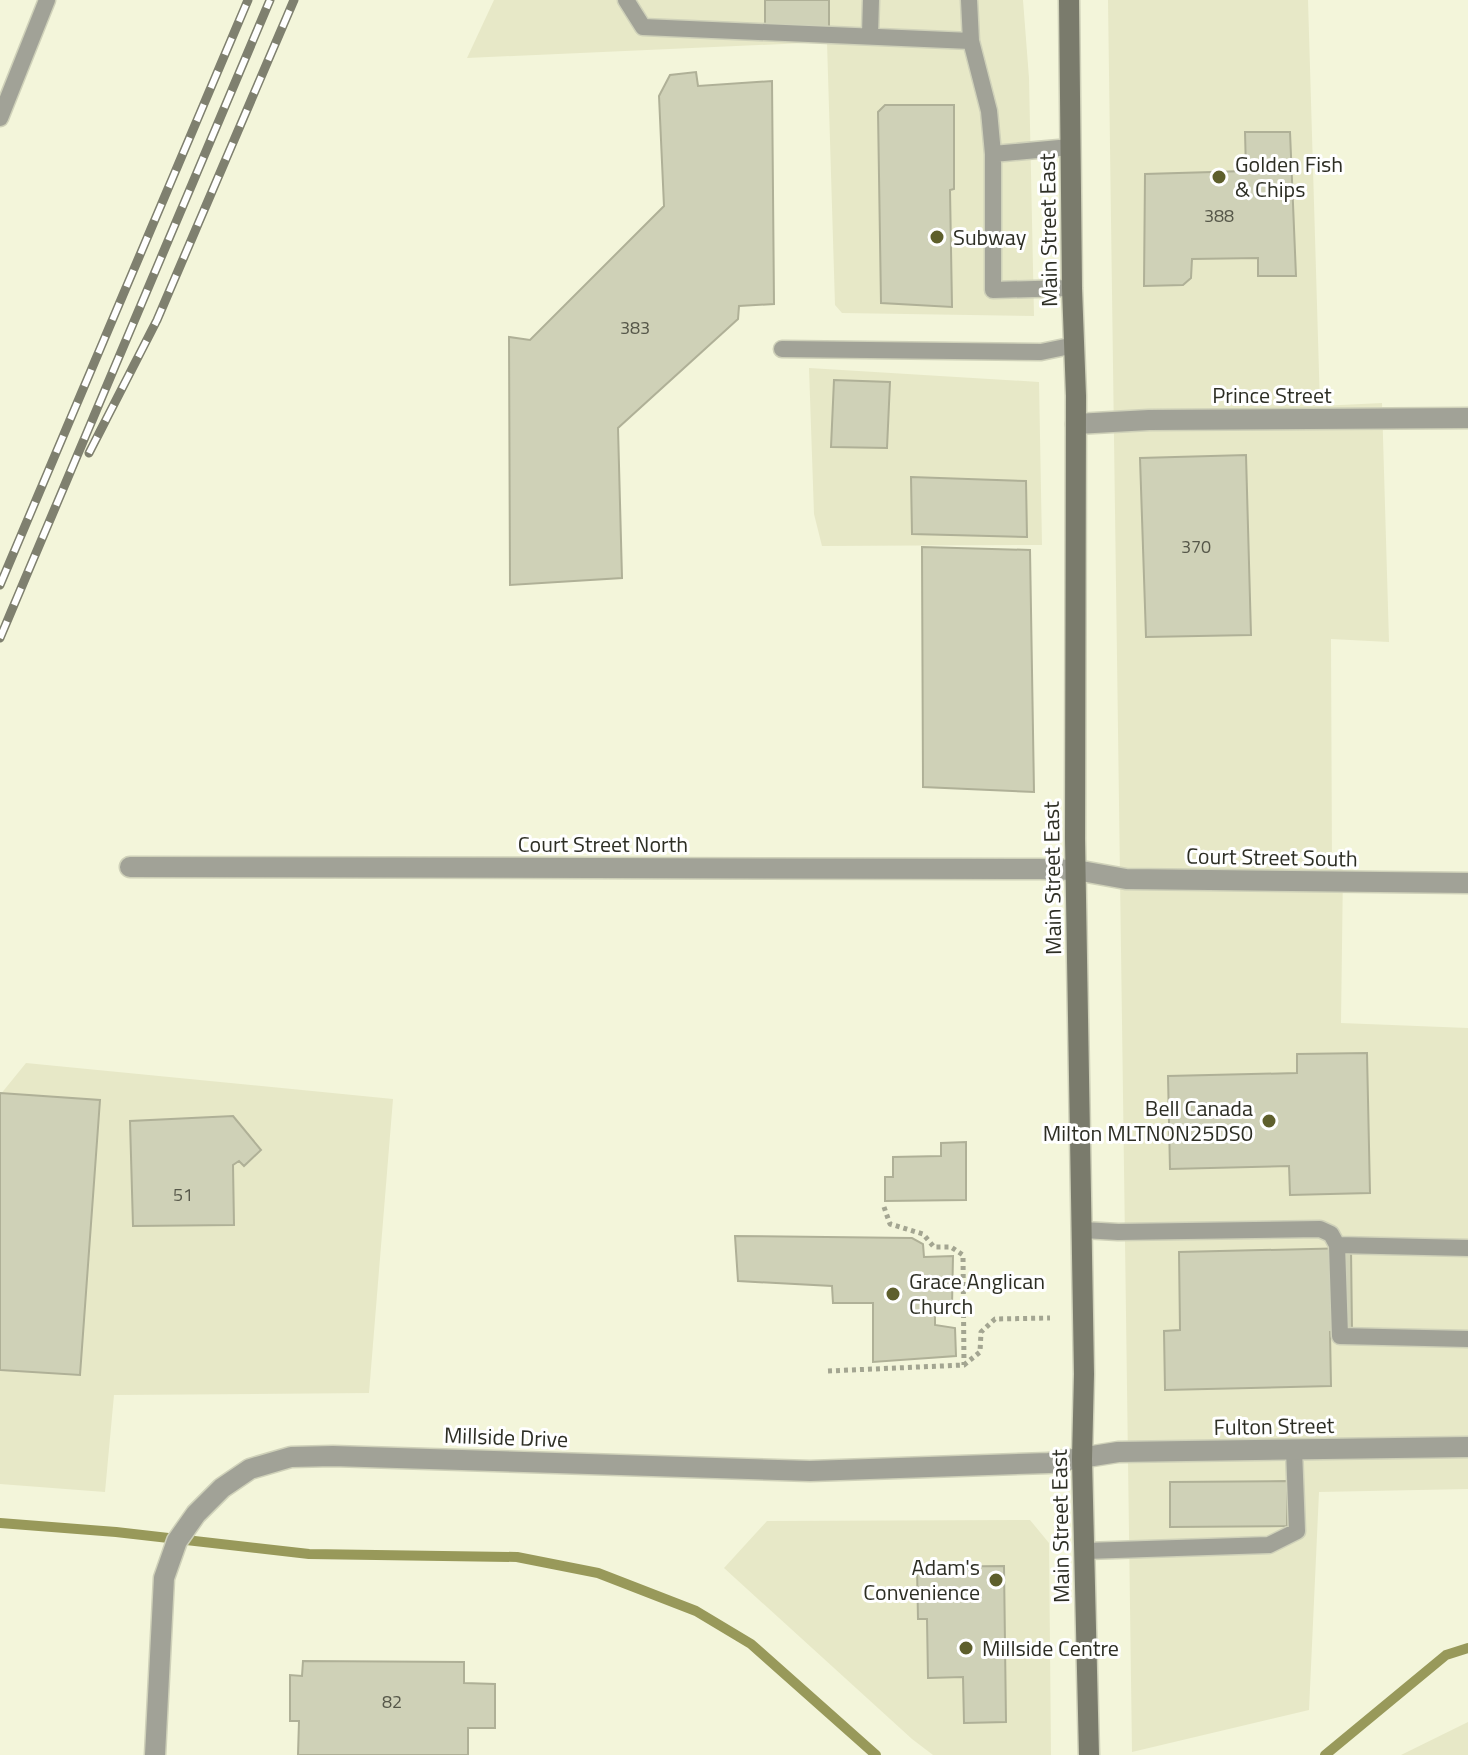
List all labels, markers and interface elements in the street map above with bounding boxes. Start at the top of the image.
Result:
place label: Golden Fish & Chips [1235,147,1343,206]
street label: Main Street East [1030,153,1066,307]
marker: Golden Fish & Chips [1210,168,1228,186]
house number: 388 [1204,202,1234,229]
place label: Subway [953,220,1027,254]
marker: Subway [928,228,946,246]
house number: 383 [620,314,650,341]
street label: Prince Street [1212,378,1332,412]
house number: 370 [1181,533,1211,560]
street label: Main Street East [1034,801,1070,955]
street label: Court Street North [518,827,688,861]
street label: Court Street South [1186,839,1358,875]
place label: Bell Canada Milton MLTNON25DS0 [1043,1091,1253,1150]
marker: Bell Canada Milton MLTNON25DS0 [1260,1112,1278,1130]
house number: 51 [173,1181,193,1208]
place label: Grace Anglican Church [909,1264,1045,1323]
marker: Grace Anglican Church [884,1285,902,1303]
street label: Fulton Street [1213,1408,1335,1444]
street label: Millside Drive [443,1418,569,1456]
street label: Main Street East [1042,1449,1078,1603]
place label: Adam's Convenience [863,1550,980,1609]
marker: Adam's Convenience [987,1571,1005,1589]
place label: Millside Centre [982,1631,1119,1665]
marker: Millside Centre [957,1639,975,1657]
house number: 82 [382,1688,402,1715]

